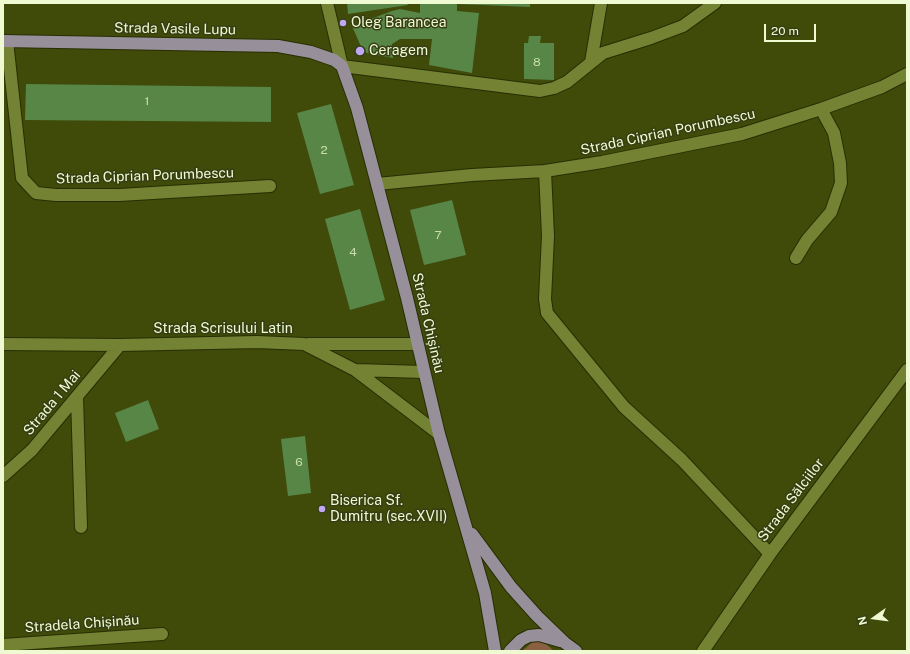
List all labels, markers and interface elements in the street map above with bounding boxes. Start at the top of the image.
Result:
place label: Oleg Barancea [351,15,446,31]
scale bar [766,16,818,42]
marker: Oleg Barancea [338,18,348,28]
street label: Strada Vasile Lupu [114,20,236,38]
text: 20 m [771,24,799,38]
place label: Ceragem [369,43,428,59]
marker: Ceragem [354,45,366,57]
house number: 8 [533,55,541,69]
house number: 1 [145,94,149,108]
street label: Strada Ciprian Porumbescu [579,105,757,159]
house number: 2 [320,143,328,157]
street label: Strada Ciprian Porumbescu [56,164,234,188]
house number: 7 [434,228,442,242]
house number: 4 [349,245,357,259]
street label: Strada Chișinău [408,271,448,375]
street label: Strada Scrisului Latin [153,321,293,337]
street label: Strada 1 Mai [20,367,84,439]
house number: 6 [295,455,303,469]
street label: Strada Sălciilor [754,455,828,545]
place label: Biserica Sf. Dumitru (sec.XVII) [330,493,447,526]
marker: Biserica Sf. Dumitru (sec.XVII) [317,504,327,514]
north arrow [854,598,894,638]
street label: Stradela Chișinău [24,612,140,636]
text: N [855,615,869,627]

